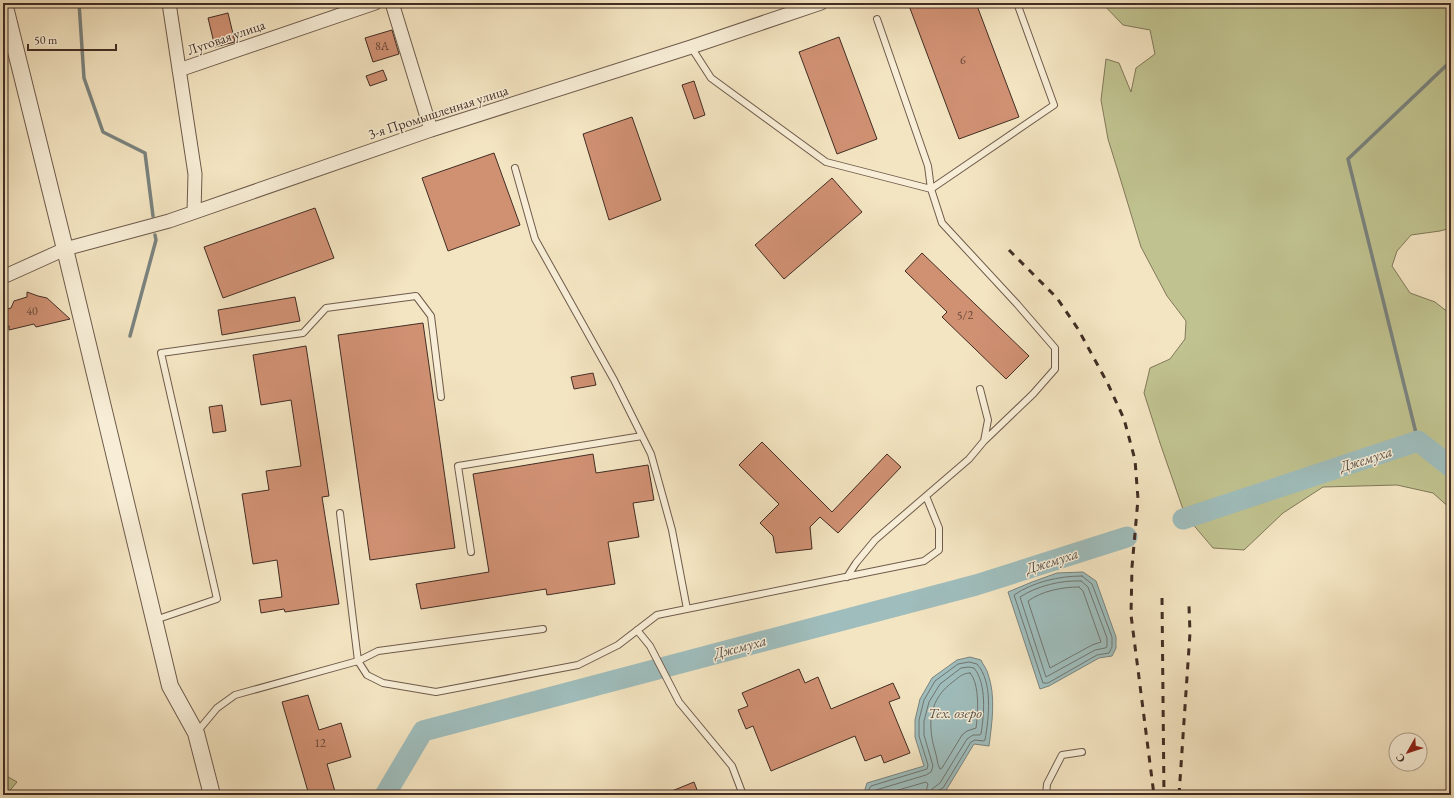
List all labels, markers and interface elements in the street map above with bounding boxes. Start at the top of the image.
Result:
street label: Луговая улица [185,15,268,59]
scale bar [28,26,116,52]
text: 50 m [34,32,58,48]
house number: 8А [375,38,390,54]
house number: 6 [960,52,966,68]
street label: 3-я Промышленная улица [366,81,511,143]
house number: 40 [26,303,38,319]
house number: 5/2 [957,307,973,323]
water label: Джемуха [1336,441,1395,476]
water label: Джемуха [1022,543,1081,578]
water label: Джемуха [710,630,768,663]
water label: Тех. озеро [928,703,982,722]
north arrow [1388,732,1428,772]
house number: 12 [314,735,326,751]
text: С [1392,751,1408,766]

